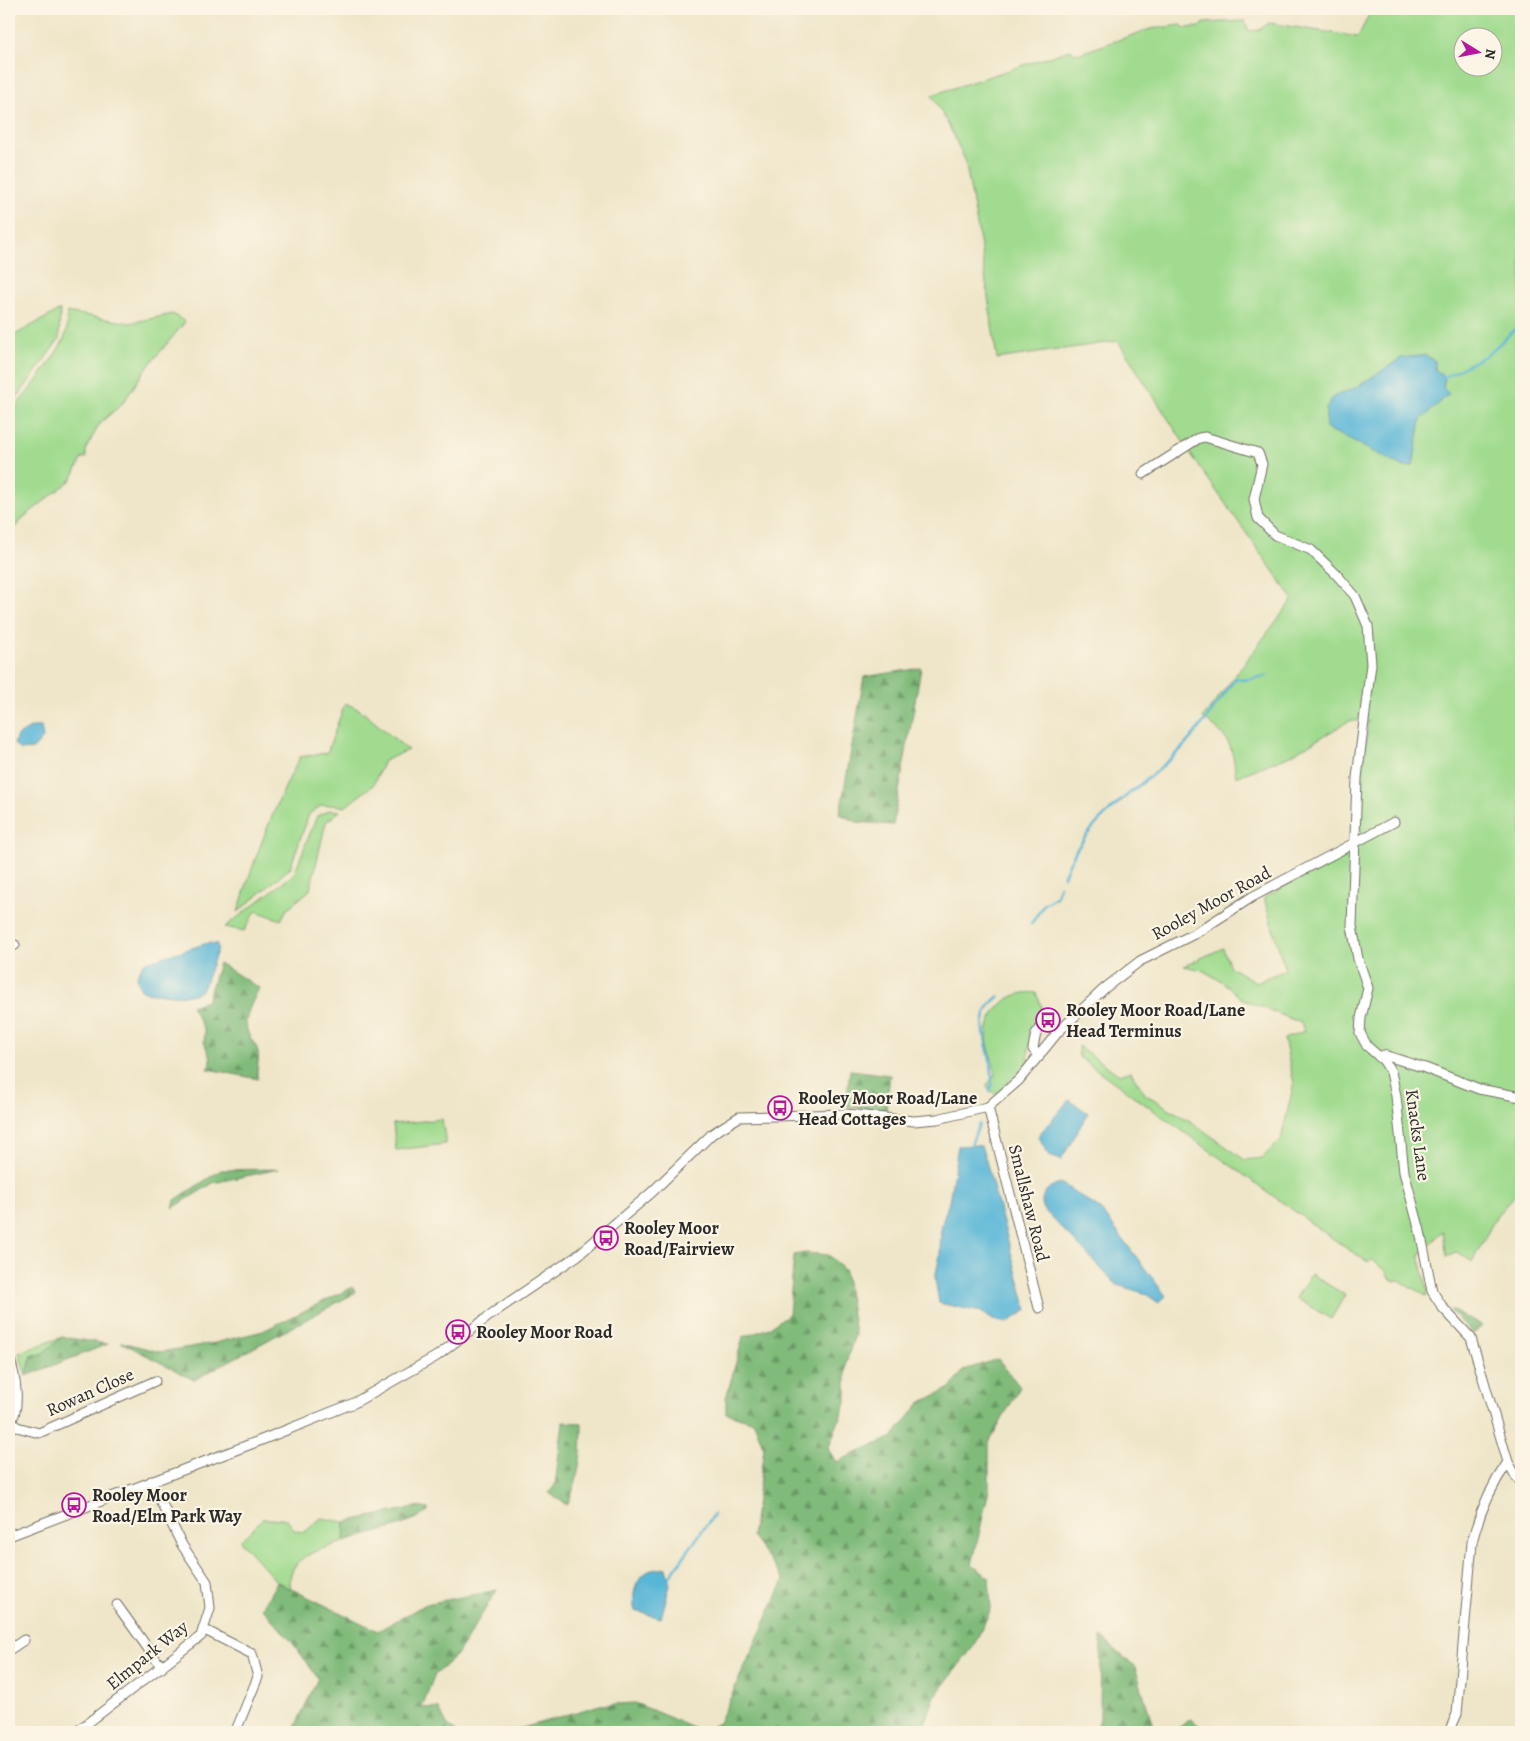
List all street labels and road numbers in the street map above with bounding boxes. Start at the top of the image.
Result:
street label: Rooley Moor Road [1147,860,1275,946]
street label: Knacks Lane [1400,1088,1436,1182]
street label: Smallshaw Road [1003,1142,1055,1265]
street label: Rowan Close [43,1362,137,1422]
street label: Elmpark Way [101,1614,194,1695]

